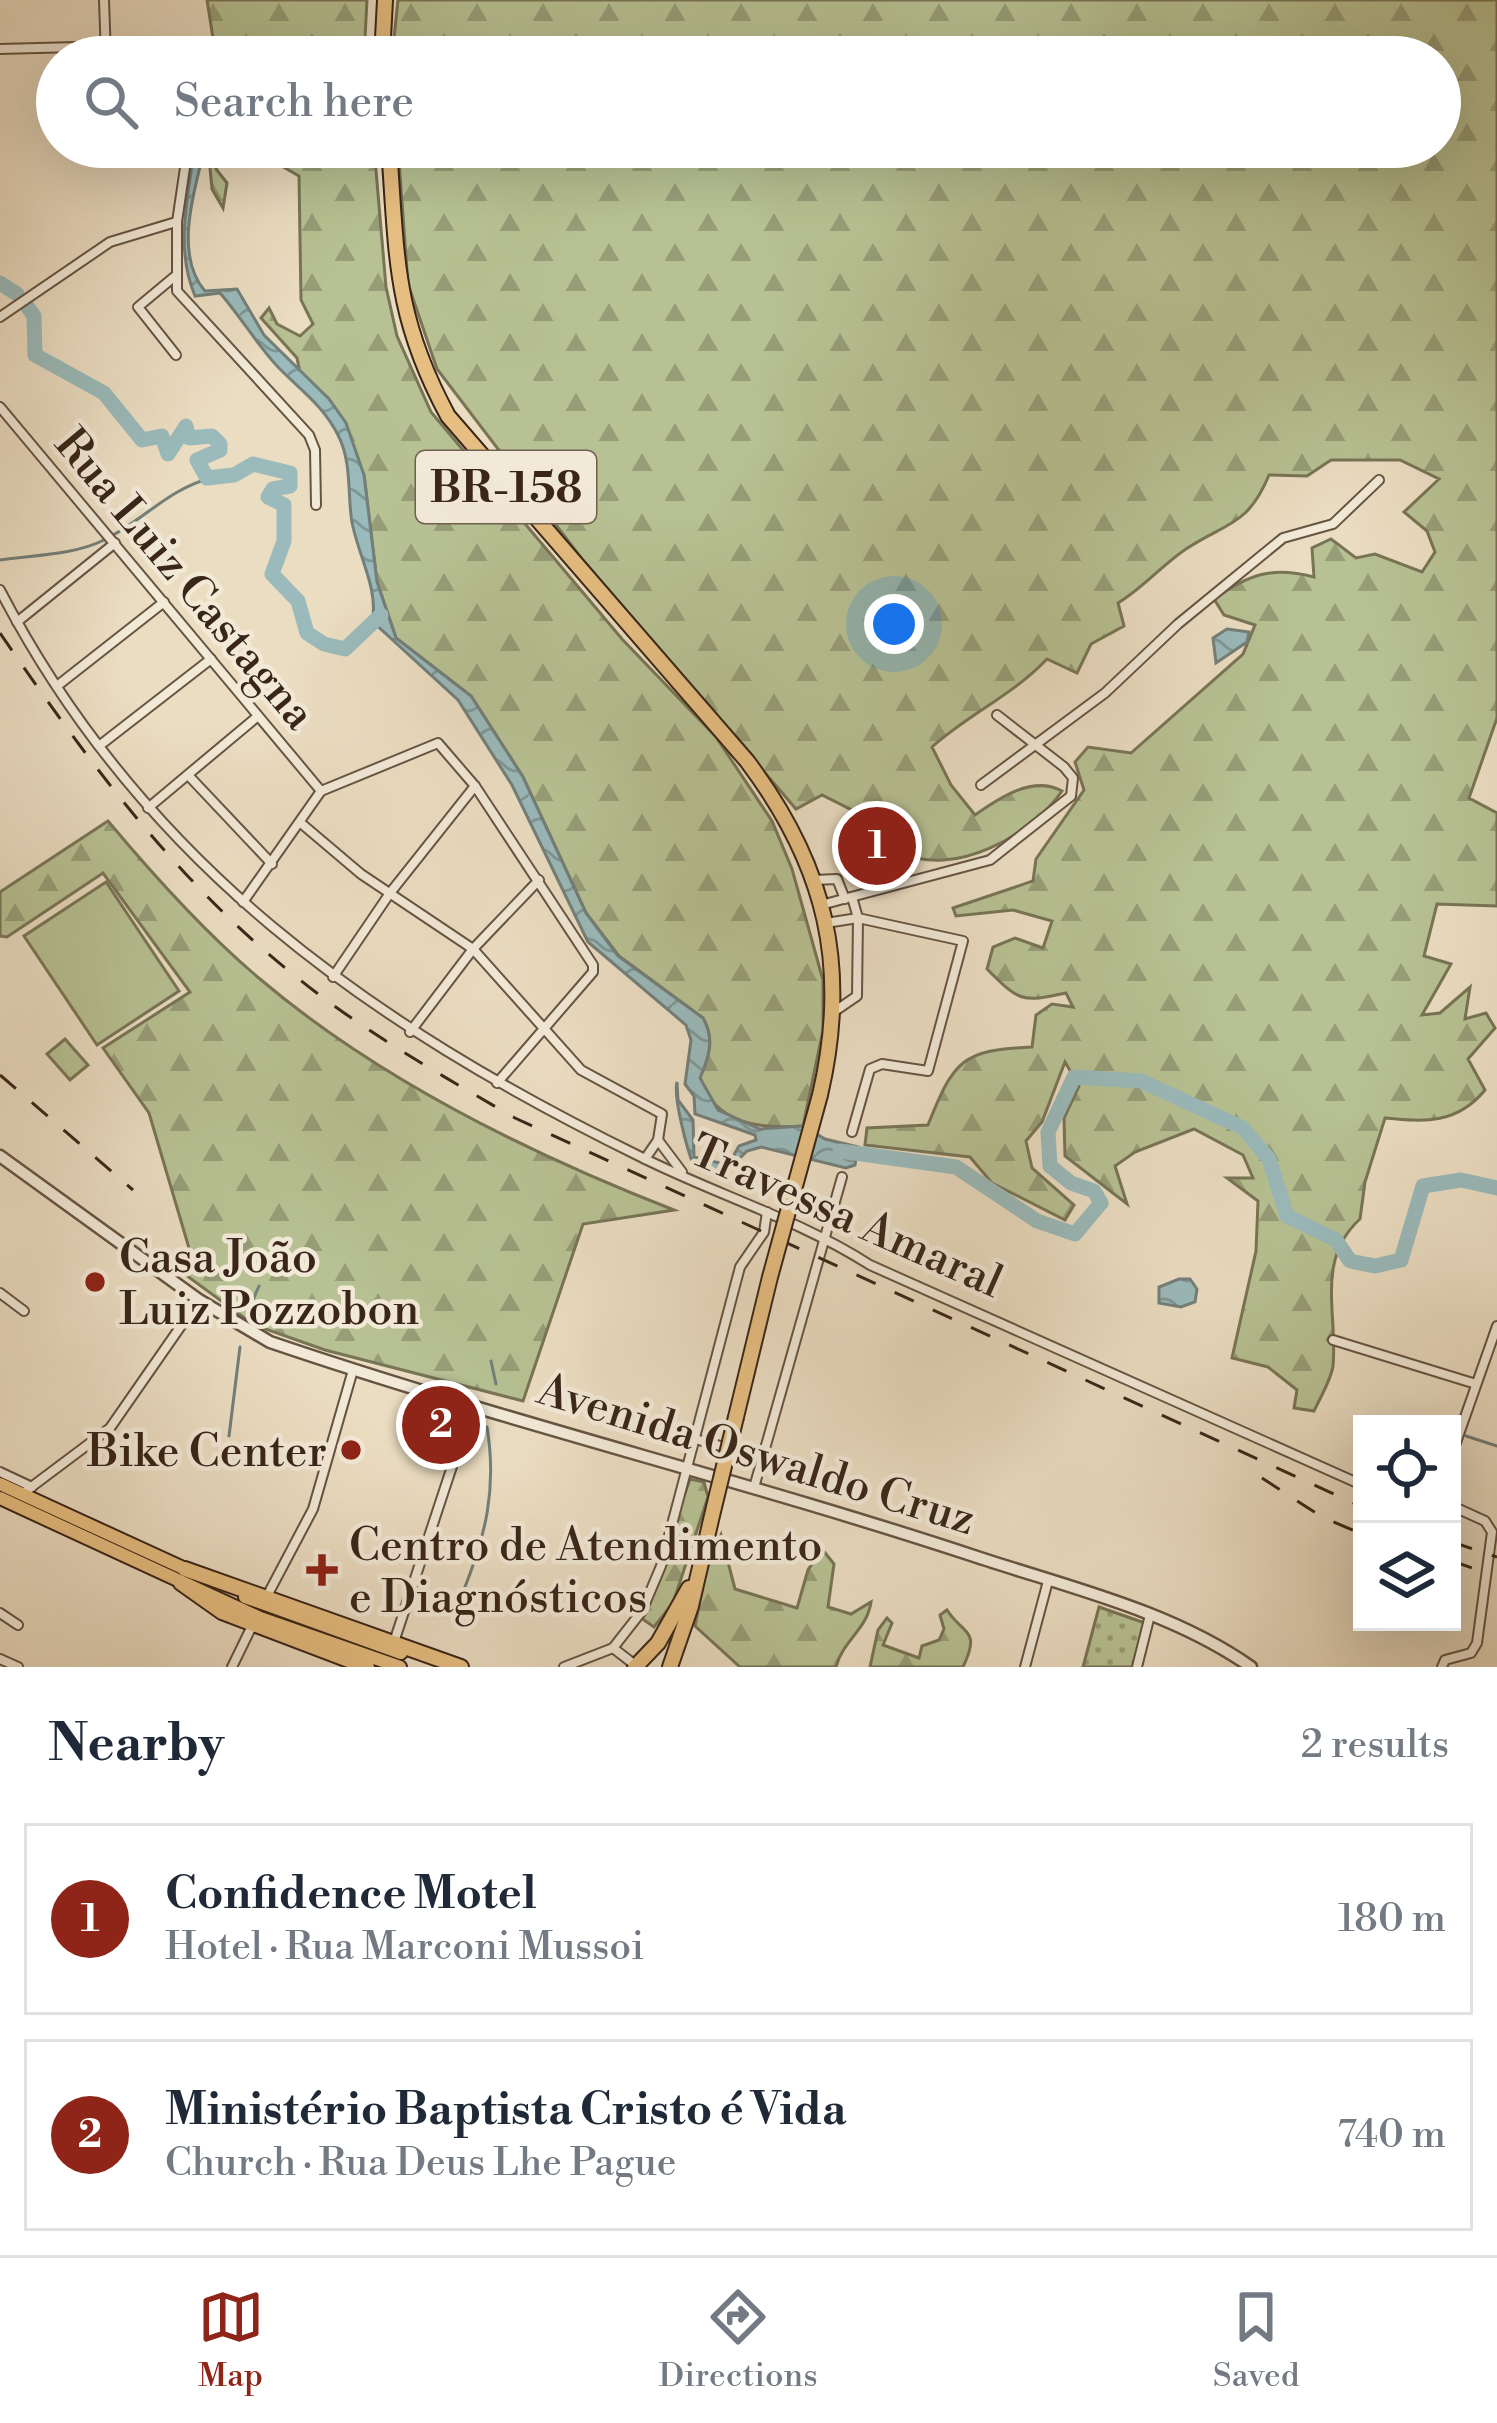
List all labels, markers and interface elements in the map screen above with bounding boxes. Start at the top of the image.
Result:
search box [36,36,1461,168]
icon: search [78,69,144,135]
text: Search here [174,74,414,131]
street label: Rua Luiz Castagna [41,417,327,742]
road number: BR-158 [416,451,596,523]
your location [864,594,924,654]
pin: 1 [838,801,916,891]
street label: Travessa Amaral [681,1123,1011,1312]
place label: Casa João Luiz Pozzobon [119,1230,419,1339]
marker: Casa João Luiz Pozzobon [82,1269,108,1295]
street label: Avenida Oswaldo Cruz [530,1361,982,1549]
pin: 2 [402,1380,480,1470]
map controls [1353,1415,1461,1631]
button: locate [1353,1415,1461,1523]
place label: Bike Center [86,1424,327,1481]
marker: Bike Center [338,1437,364,1463]
place label: Centro de Atendimento e Diagnósticos [349,1518,822,1627]
button: layers [1353,1523,1461,1631]
marker: Centro de Atendimento e Diagnósticos [306,1554,338,1586]
text: Nearby [48,1713,224,1777]
text: 2 results [1301,1721,1449,1770]
text: Confidence Motel [165,1866,536,1923]
text: 1 [81,1895,99,1944]
text: 180 m [1338,1895,1446,1944]
text: Hotel · Rua Marconi Mussoi [165,1923,644,1972]
text: Ministério Baptista Cristo é Vida [165,2082,846,2139]
text: 2 [78,2111,102,2160]
text: 740 m [1337,2111,1446,2160]
text: Church · Rua Deus Lhe Pague [165,2139,676,2188]
tab: Map [198,2284,264,2397]
tab: Directions [659,2284,818,2397]
tab: Saved [1213,2284,1299,2397]

